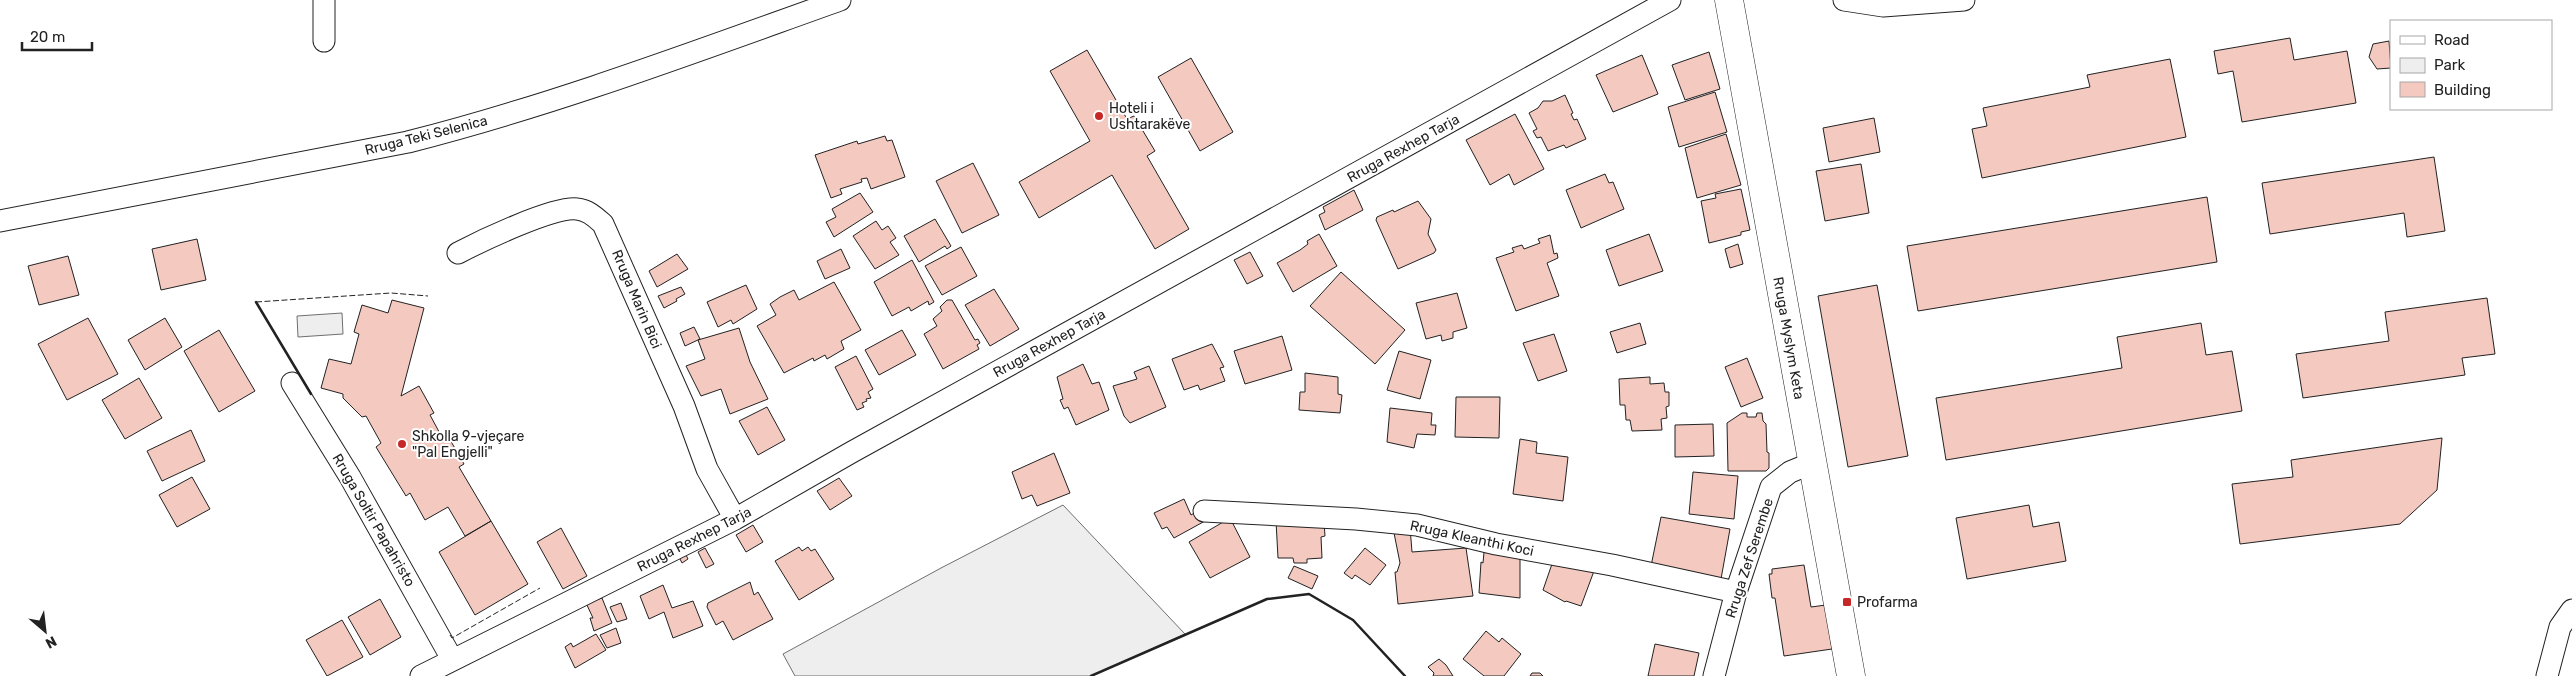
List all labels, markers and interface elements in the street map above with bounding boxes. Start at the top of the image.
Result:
scale bar [22,20,92,52]
legend [2390,20,2552,110]
text: 20 m [30,28,65,46]
text: Road [2434,31,2470,49]
text: Park [2434,56,2465,74]
text: Building [2434,81,2491,99]
place label: Hoteli i Ushtarakëve [1109,100,1190,133]
marker: Hoteli i Ushtarakëve [1093,110,1105,122]
street label: Rruga Rexhep Tarja [1344,111,1462,186]
street label: Rruga Teki Selenica [363,112,489,159]
street label: Rruga Marin Bici [608,247,665,351]
street label: Rruga Myslym Keta [1769,275,1808,401]
street label: Rruga Rexhep Tarja [990,306,1108,381]
place label: Shkolla 9-vjeçare "Pal Engjelli" [412,428,524,461]
marker: Shkolla 9-vjeçare "Pal Engjelli" [396,438,408,450]
street label: Rruga Soltir Papahristo [329,451,419,590]
street label: Rruga Zef Serembe [1722,496,1777,620]
street label: Rruga Rexhep Tarja [634,503,754,576]
street label: Rruga Kleanthi Koci [1408,517,1535,560]
place label: Profarma [1857,594,1918,611]
marker: Profarma [1841,596,1853,608]
north arrow [20,606,70,656]
text: N [42,632,59,652]

